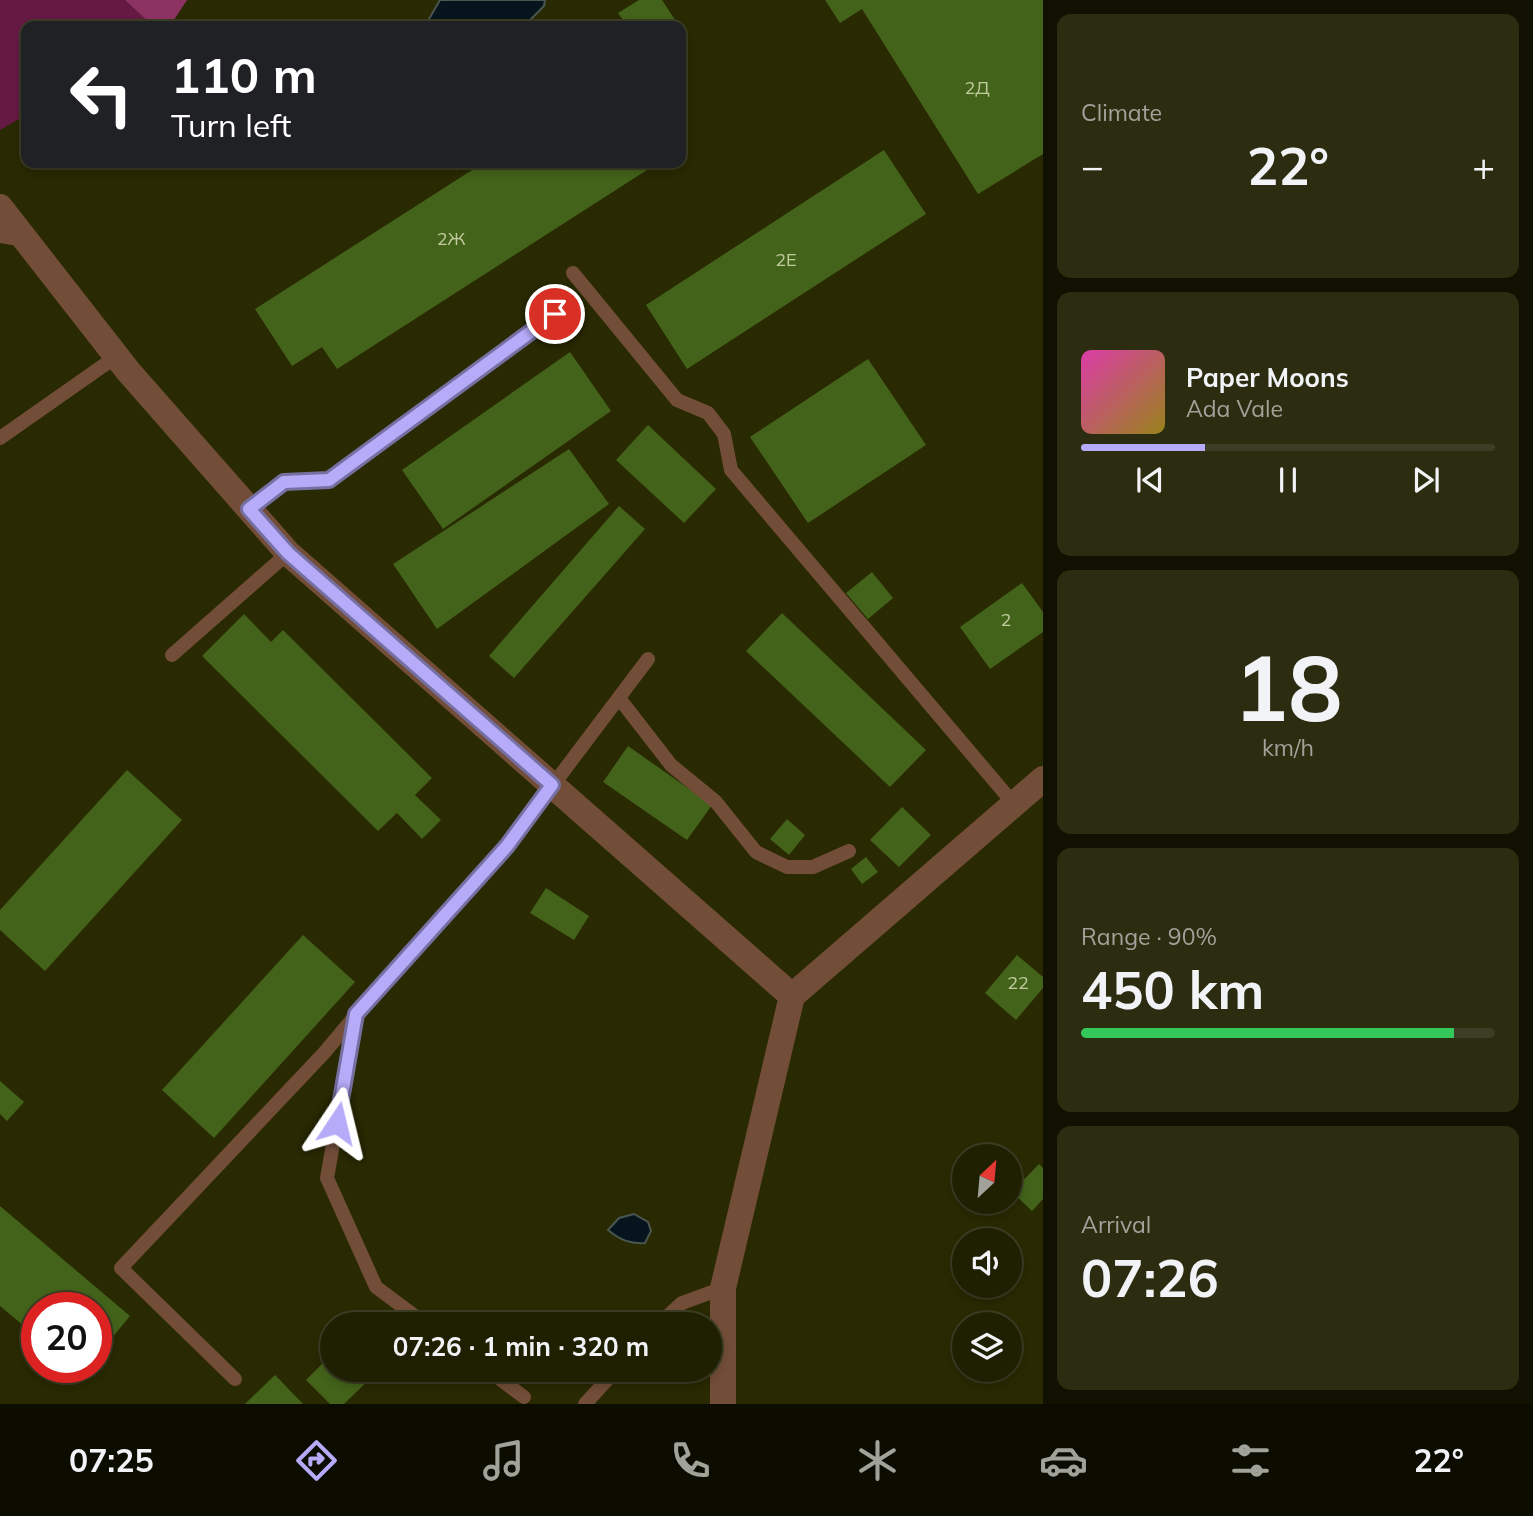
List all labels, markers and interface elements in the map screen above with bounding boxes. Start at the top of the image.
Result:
text: 110 m [171,44,317,105]
icon: left [56,49,147,140]
house number: 2Д [964,76,990,99]
text: Climate [1081,98,1162,127]
text: Turn left [171,105,291,145]
text: 22° [1247,133,1329,198]
text: − [1081,142,1104,190]
text: + [1472,142,1495,190]
house number: 2Ж [437,227,465,250]
house number: 2Е [775,248,797,271]
pin [525,284,585,344]
icon: arrive [536,295,574,333]
text: Paper Moons [1186,361,1349,394]
text: Ada Vale [1186,394,1283,423]
icon: previous [1131,461,1169,499]
icon: pause [1269,461,1307,499]
icon: next [1407,461,1445,499]
house number: 2 [1001,608,1011,631]
text: 18 [1233,630,1343,744]
text: km/h [1262,733,1314,762]
text: Range · 90% [1081,922,1217,951]
text: 450 km [1081,957,1264,1022]
house number: 22 [1007,971,1029,994]
position arrow [300,1086,374,1160]
north arrow [952,1144,1022,1214]
map controls [952,1144,1022,1382]
text: Arrival [1081,1210,1151,1239]
button: sound [952,1228,1022,1298]
text: 07:26 [1081,1245,1219,1310]
speed limit sign: 20 [21,1292,112,1383]
button: layers [952,1312,1022,1382]
text: 07:26 · 1 min · 320 m [393,1330,649,1363]
icon: directions [292,1436,341,1485]
icon: music [479,1436,528,1485]
icon: phone [666,1436,715,1485]
icon: climate [853,1436,902,1485]
icon: car [1039,1436,1088,1485]
icon: filters [1226,1436,1275,1485]
text: 07:25 [69,1440,154,1480]
text: 22° [1413,1440,1464,1480]

